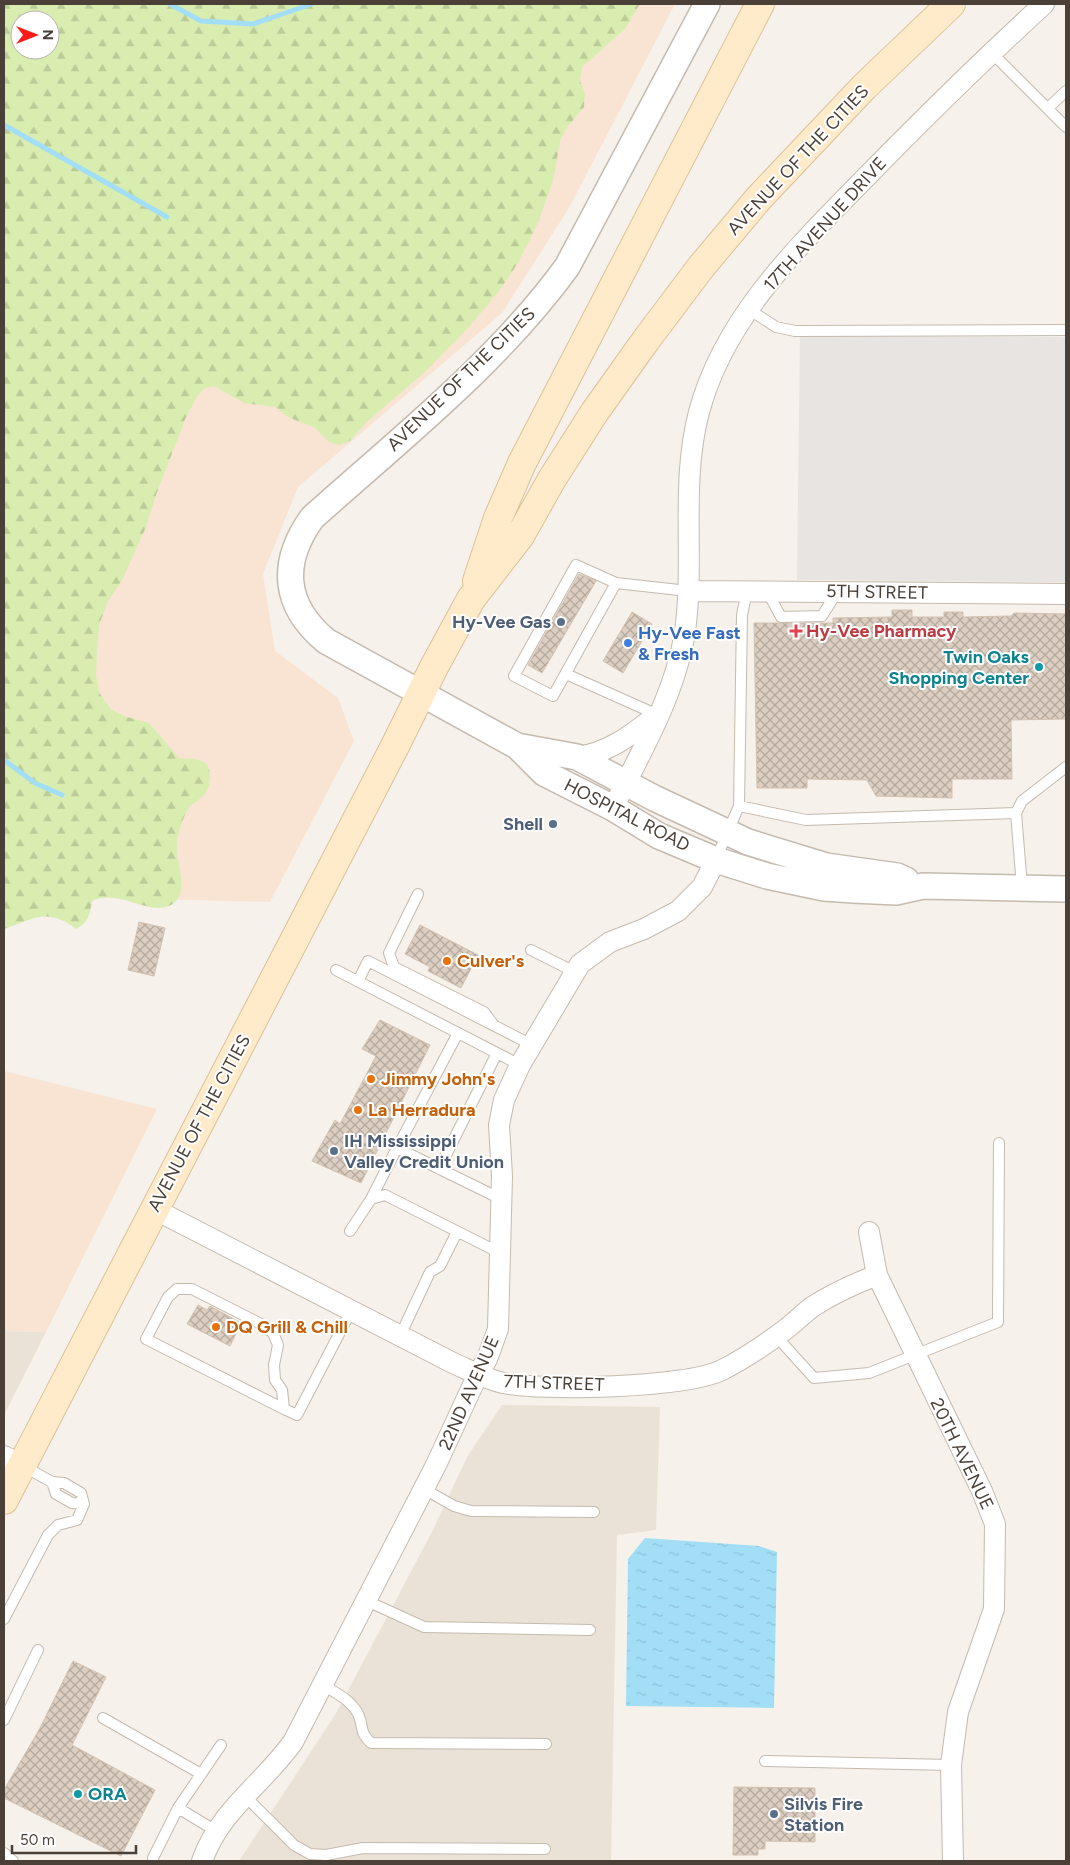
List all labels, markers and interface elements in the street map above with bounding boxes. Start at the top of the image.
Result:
north arrow [10,10,60,60]
text: N [39,30,56,40]
street label: AVENUE OF THE CITIES [723,80,873,240]
street label: 17TH AVENUE DRIVE [759,152,891,296]
street label: AVENUE OF THE CITIES [382,303,540,455]
street label: 5TH STREET [826,580,928,604]
place label: Hy-Vee Gas [452,611,552,633]
marker: Hy-Vee Gas [555,616,567,628]
place label: Hy-Vee Pharmacy [806,620,957,642]
place label: Hy-Vee Fast & Fresh [638,622,741,665]
marker: Hy-Vee Pharmacy [790,625,802,637]
marker: Hy-Vee Fast & Fresh [622,637,634,649]
place label: Twin Oaks Shopping Center [889,646,1030,689]
marker: Twin Oaks Shopping Center [1033,661,1045,673]
street label: HOSPITAL ROAD [560,774,694,856]
place label: Shell [503,813,543,835]
marker: Shell [547,818,559,830]
place label: Culver's [457,950,525,972]
marker: Culver's [441,955,453,967]
street label: AVENUE OF THE CITIES [143,1031,255,1215]
place label: Jimmy John's [381,1068,496,1090]
marker: Jimmy John's [365,1073,377,1085]
place label: La Herradura [368,1099,476,1121]
marker: La Herradura [352,1104,364,1116]
place label: IH Mississippi Valley Credit Union [344,1130,504,1173]
marker: IH Mississippi Valley Credit Union [328,1145,340,1157]
place label: DQ Grill & Chill [226,1316,348,1338]
marker: DQ Grill & Chill [210,1321,222,1333]
street label: 22ND AVENUE [434,1332,504,1454]
street label: 7TH STREET [503,1370,605,1396]
street label: 20TH AVENUE [926,1395,998,1513]
place label: ORA [88,1783,127,1805]
marker: ORA [72,1788,84,1800]
place label: Silvis Fire Station [784,1793,863,1836]
marker: Silvis Fire Station [768,1808,780,1820]
scale bar [12,1822,136,1854]
text: 50 m [20,1831,55,1849]

